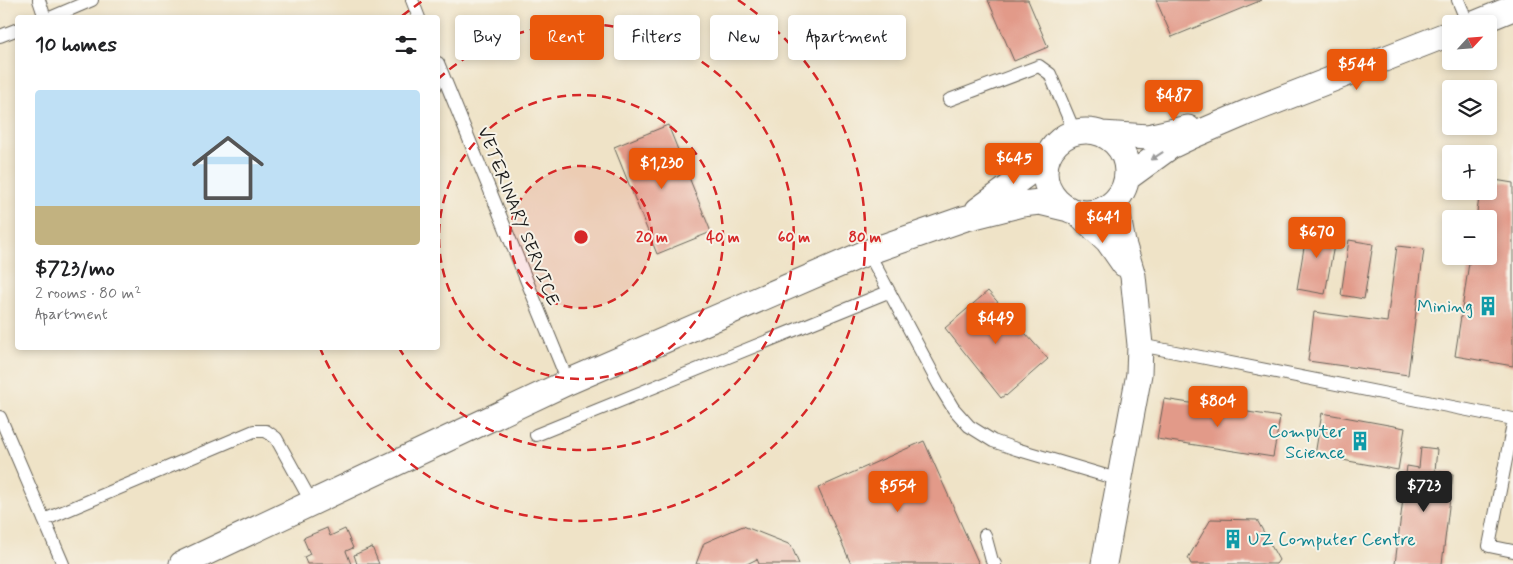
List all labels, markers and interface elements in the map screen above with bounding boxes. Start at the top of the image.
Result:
chip: Buy [455,15,520,60]
chip: Rent [530,15,604,60]
chip: Filters [614,15,700,60]
chip: New [710,15,778,60]
chip: Apartment [788,15,906,60]
north arrow [1442,15,1498,70]
map controls [1442,15,1497,265]
text: 10 homes [35,31,117,59]
icon: filters [392,31,420,59]
pin: $544 [1327,48,1387,91]
text: $544 [1338,54,1376,75]
pin: $487 [1144,80,1204,122]
button: layers [1442,80,1497,135]
text: $487 [1156,85,1192,106]
icon: home [183,123,273,213]
street label: VETERINARY SERVICE [471,123,565,309]
pin: $645 [984,142,1044,185]
button: + [1442,145,1497,200]
pin: $1,230 [621,148,703,190]
text: $645 [996,148,1032,169]
one-way arrow [1150,151,1164,161]
text: $1,230 [640,153,684,174]
pin: $641 [1073,202,1133,244]
text: $641 [1086,207,1120,228]
button: − [1442,210,1497,265]
pin: $670 [1287,216,1347,259]
text: $670 [1299,222,1335,243]
centre of rings [572,228,590,246]
text: 20 m [636,228,668,248]
text: 40 m [706,228,740,248]
text: 60 m [778,228,810,248]
text: 80 m [848,228,882,248]
text: $723/mo [35,255,115,283]
text: 2 rooms · 80 m² [35,283,141,304]
place label: Mining [1417,295,1473,319]
building icon: Mining [1477,295,1499,317]
pin: $449 [966,302,1026,345]
text: Apartment [35,304,108,325]
text: $449 [978,308,1014,329]
pin: $804 [1188,386,1248,428]
text: $804 [1199,391,1237,412]
place label: Computer Science [1268,420,1346,465]
building icon: Computer Science [1349,430,1371,452]
pin: $554 [868,470,928,513]
pin: $723 [1394,470,1454,513]
text: $554 [880,476,916,497]
text: $723 [1407,476,1441,497]
building icon: UZ Computer Centre [1222,528,1244,550]
place label: UZ Computer Centre [1248,528,1416,552]

